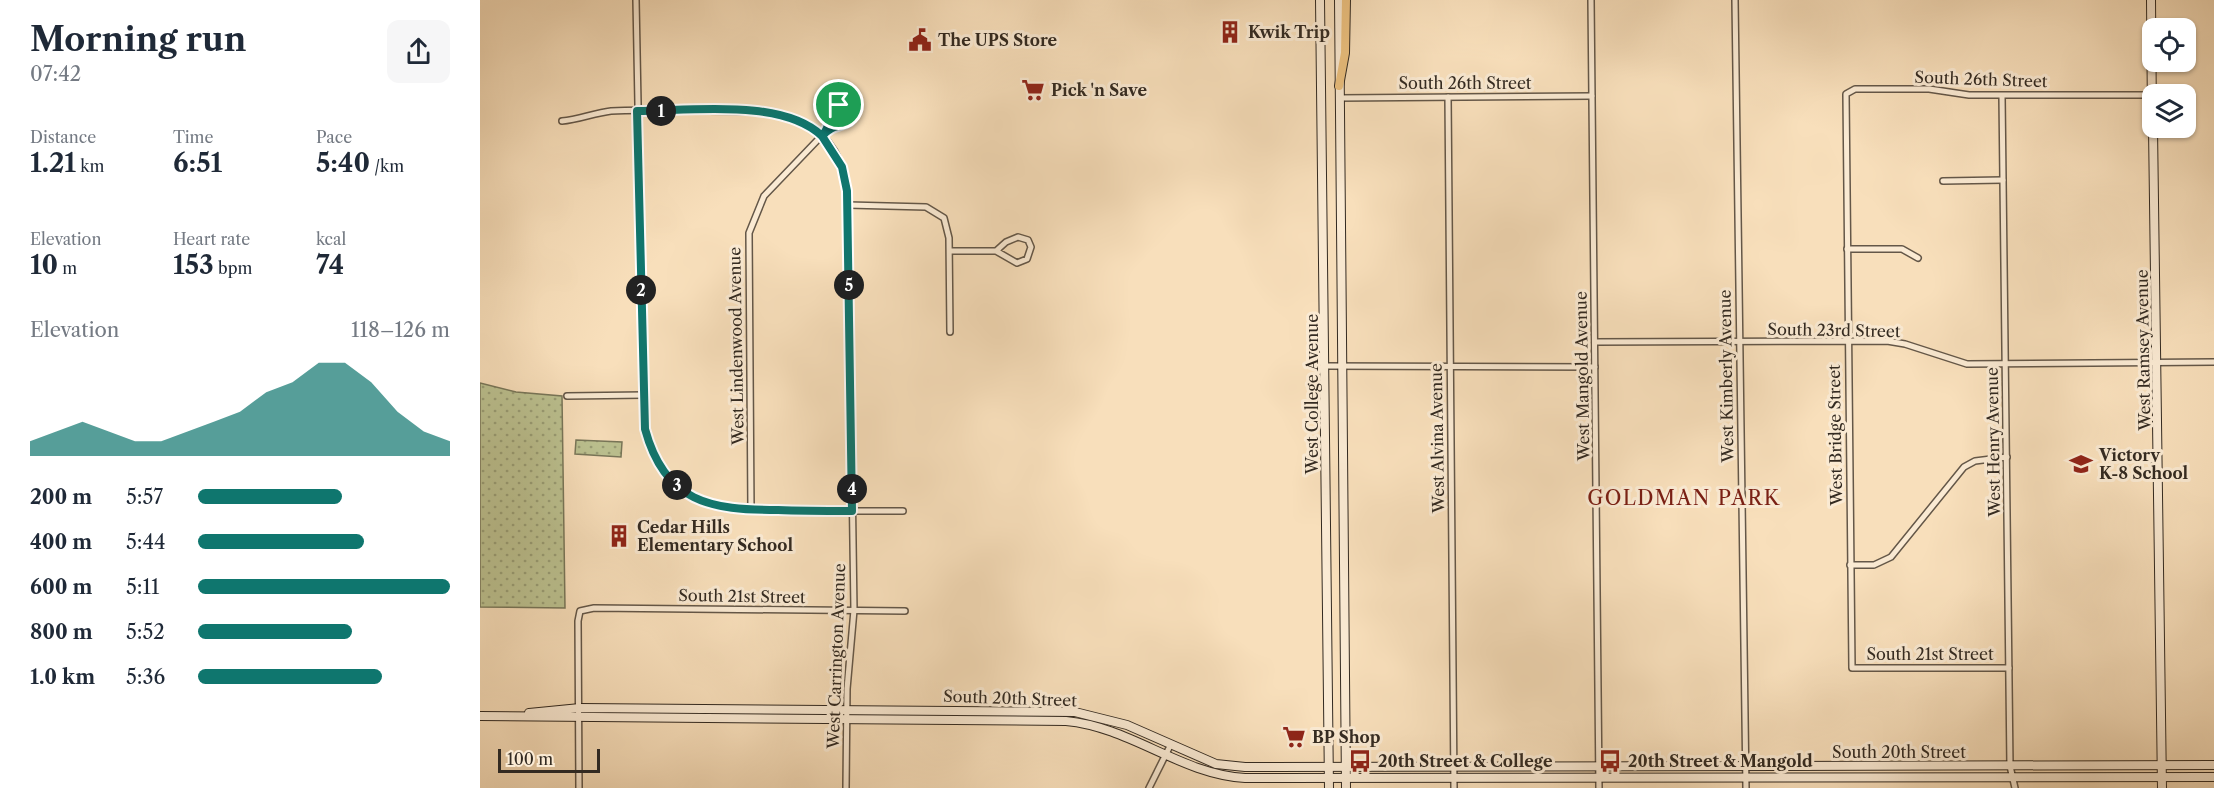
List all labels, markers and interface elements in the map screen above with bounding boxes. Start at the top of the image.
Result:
map controls [2142,18,2196,138]
button: locate [2142,18,2196,72]
text: Morning run [30,19,246,60]
building icon: Kwik Trip [1217,19,1243,45]
button: share [387,20,450,83]
place label: Kwik Trip [1248,22,1330,42]
public building icon: The UPS Store [907,27,933,53]
place label: The UPS Store [938,30,1058,50]
text: 07:42 [30,62,81,86]
street label: South 26th Street [1914,67,2048,91]
street label: South 26th Street [1398,73,1532,93]
supermarket icon: Pick 'n Save [1020,77,1046,103]
pin [813,79,864,130]
place label: Pick 'n Save [1051,80,1147,100]
button: layers [2142,84,2196,138]
icon: arrive [822,88,855,121]
pin: 1 [646,96,676,126]
text: 1 [657,101,665,121]
text: Distance [30,127,96,147]
text: Time [173,127,213,147]
text: Pace [316,127,352,147]
text: 1.21 [30,147,76,179]
text: 6:51 [173,147,222,179]
text: 5:40 [316,147,370,179]
text: km [76,156,104,176]
text: /km [370,156,404,176]
text: Elevation [30,229,101,249]
text: Heart rate [173,229,250,249]
text: kcal [316,229,346,249]
street label: West Lindenwood Avenue [724,247,748,446]
text: 10 [30,249,58,281]
text: 153 [173,249,214,281]
text: 74 [316,249,344,281]
text: m [58,258,77,278]
text: bpm [214,258,252,278]
street label: West Ramsey Avenue [2132,269,2154,432]
pin: 5 [834,270,864,300]
pin: 2 [626,275,656,305]
text: 5 [845,275,853,295]
text: 2 [636,280,646,300]
street label: West Kimberly Avenue [1714,289,1738,464]
street label: West Mangold Avenue [1571,291,1593,462]
street label: West College Avenue [1302,314,1322,475]
text: Elevation [30,318,119,342]
text: 118–126 m [351,318,450,342]
street label: South 23rd Street [1767,319,1901,341]
street label: West Alvina Avenue [1426,363,1448,514]
street label: West Bridge Street [1824,364,1846,507]
street label: West Henry Avenue [1982,367,2004,518]
place label: Victory K-8 School [2098,445,2189,483]
school or university icon: Victory K-8 School [2068,451,2094,477]
pin: 3 [662,470,692,500]
pin: 4 [837,474,867,504]
text: 3 [672,475,682,495]
text: 4 [847,479,857,499]
text: 200 m [30,485,92,509]
text: 5:57 [126,485,163,509]
district label: GOLDMAN PARK [1587,486,1781,510]
place label: Cedar Hills Elementary School [637,517,793,555]
building icon: Cedar Hills Elementary School [606,523,632,549]
text: 400 m [30,530,92,554]
text: 5:44 [126,530,166,554]
street label: West Carrington Avenue [823,563,849,750]
text: 600 m [30,575,92,599]
text: 5:11 [126,575,159,599]
street label: South 21st Street [678,585,806,607]
text: 800 m [30,620,93,644]
text: 5:52 [126,620,165,644]
street label: South 21st Street [1866,644,1994,664]
text: 1.0 km [30,665,95,689]
text: 5:36 [126,665,165,689]
street label: South 20th Street [943,686,1078,710]
supermarket icon: BP Shop [1281,724,1307,750]
place label: BP Shop [1312,727,1381,747]
street label: South 20th Street [1832,742,1966,762]
scale bar [498,746,600,774]
bus stop icon: 20th Street & College [1347,748,1373,774]
bus stop icon: 20th Street & Mangold [1597,748,1623,774]
text: 100 m [507,749,553,769]
place label: 20th Street & College [1378,751,1553,771]
place label: 20th Street & Mangold [1628,751,1813,771]

